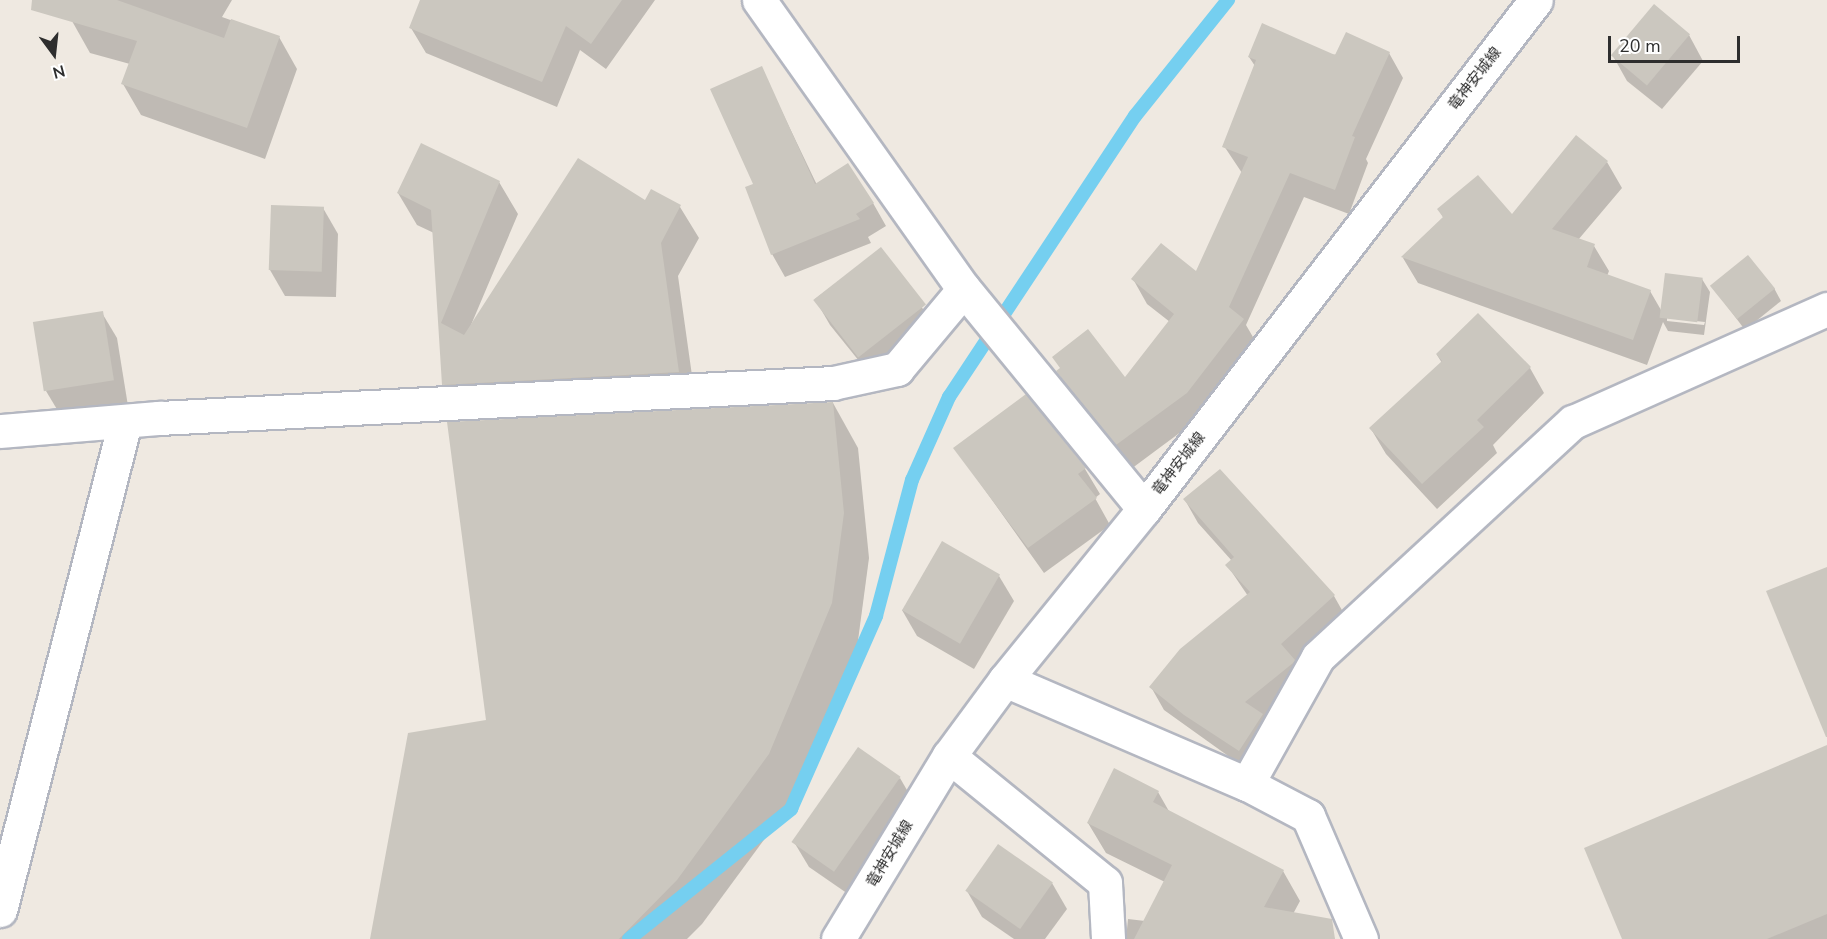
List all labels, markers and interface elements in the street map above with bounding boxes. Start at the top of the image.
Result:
north arrow [24,24,84,84]
scale bar [1611,24,1743,62]
text: 20 m [1619,34,1661,58]
street label: 竜神安城線 [1445,44,1505,114]
text: N [50,59,67,84]
street label: 竜神安城線 [1149,429,1209,499]
street label: 竜神安城線 [863,817,917,891]

